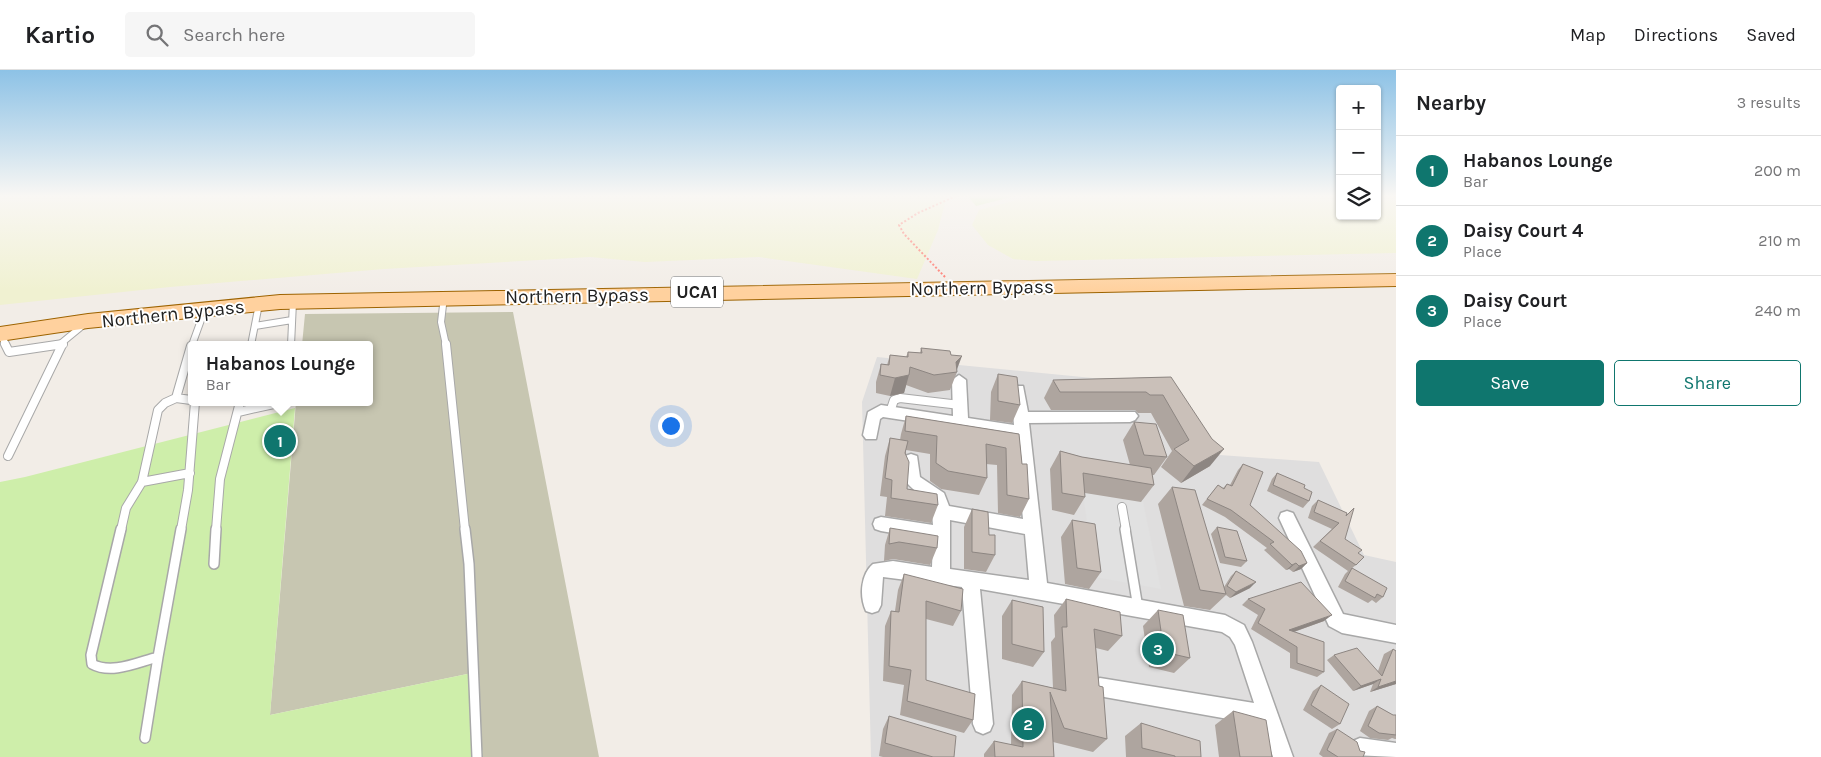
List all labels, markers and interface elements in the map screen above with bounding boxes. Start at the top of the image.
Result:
search box [125,12,475,57]
text: Kartio [25,21,95,49]
icon: search [143,21,171,49]
text: Search here [183,24,285,46]
text: Map [1570,24,1606,46]
text: Directions [1634,24,1718,46]
text: Saved [1746,24,1796,46]
map controls [1336,85,1381,220]
button: + [1336,85,1381,130]
text: Nearby [1416,91,1486,115]
text: 3 results [1737,93,1801,112]
button: − [1336,130,1381,175]
text: Habanos Lounge [1463,150,1613,172]
text: 1 [1429,161,1435,180]
text: 200 m [1754,161,1801,180]
text: Bar [1463,172,1488,191]
button: layers [1336,175,1381,220]
text: Daisy Court 4 [1463,220,1583,242]
text: 2 [1427,231,1437,250]
text: 210 m [1758,231,1801,250]
text: Place [1463,242,1502,261]
road number: UCA1 [671,276,723,308]
street label: Northern Bypass [910,276,1054,300]
street label: Northern Bypass [505,284,649,308]
text: Daisy Court [1463,290,1567,312]
street label: Northern Bypass [101,296,246,332]
text: 3 [1427,301,1437,320]
text: 240 m [1755,301,1801,320]
text: Place [1463,312,1502,331]
popup [188,341,373,406]
text: Habanos Lounge [206,353,355,375]
button: Save [1416,360,1604,406]
button: Share [1614,360,1801,406]
text: Bar [206,375,230,394]
your location [658,413,684,439]
pin: 1 [264,422,296,460]
pin: 3 [1142,630,1174,668]
pin: 2 [1012,705,1044,743]

